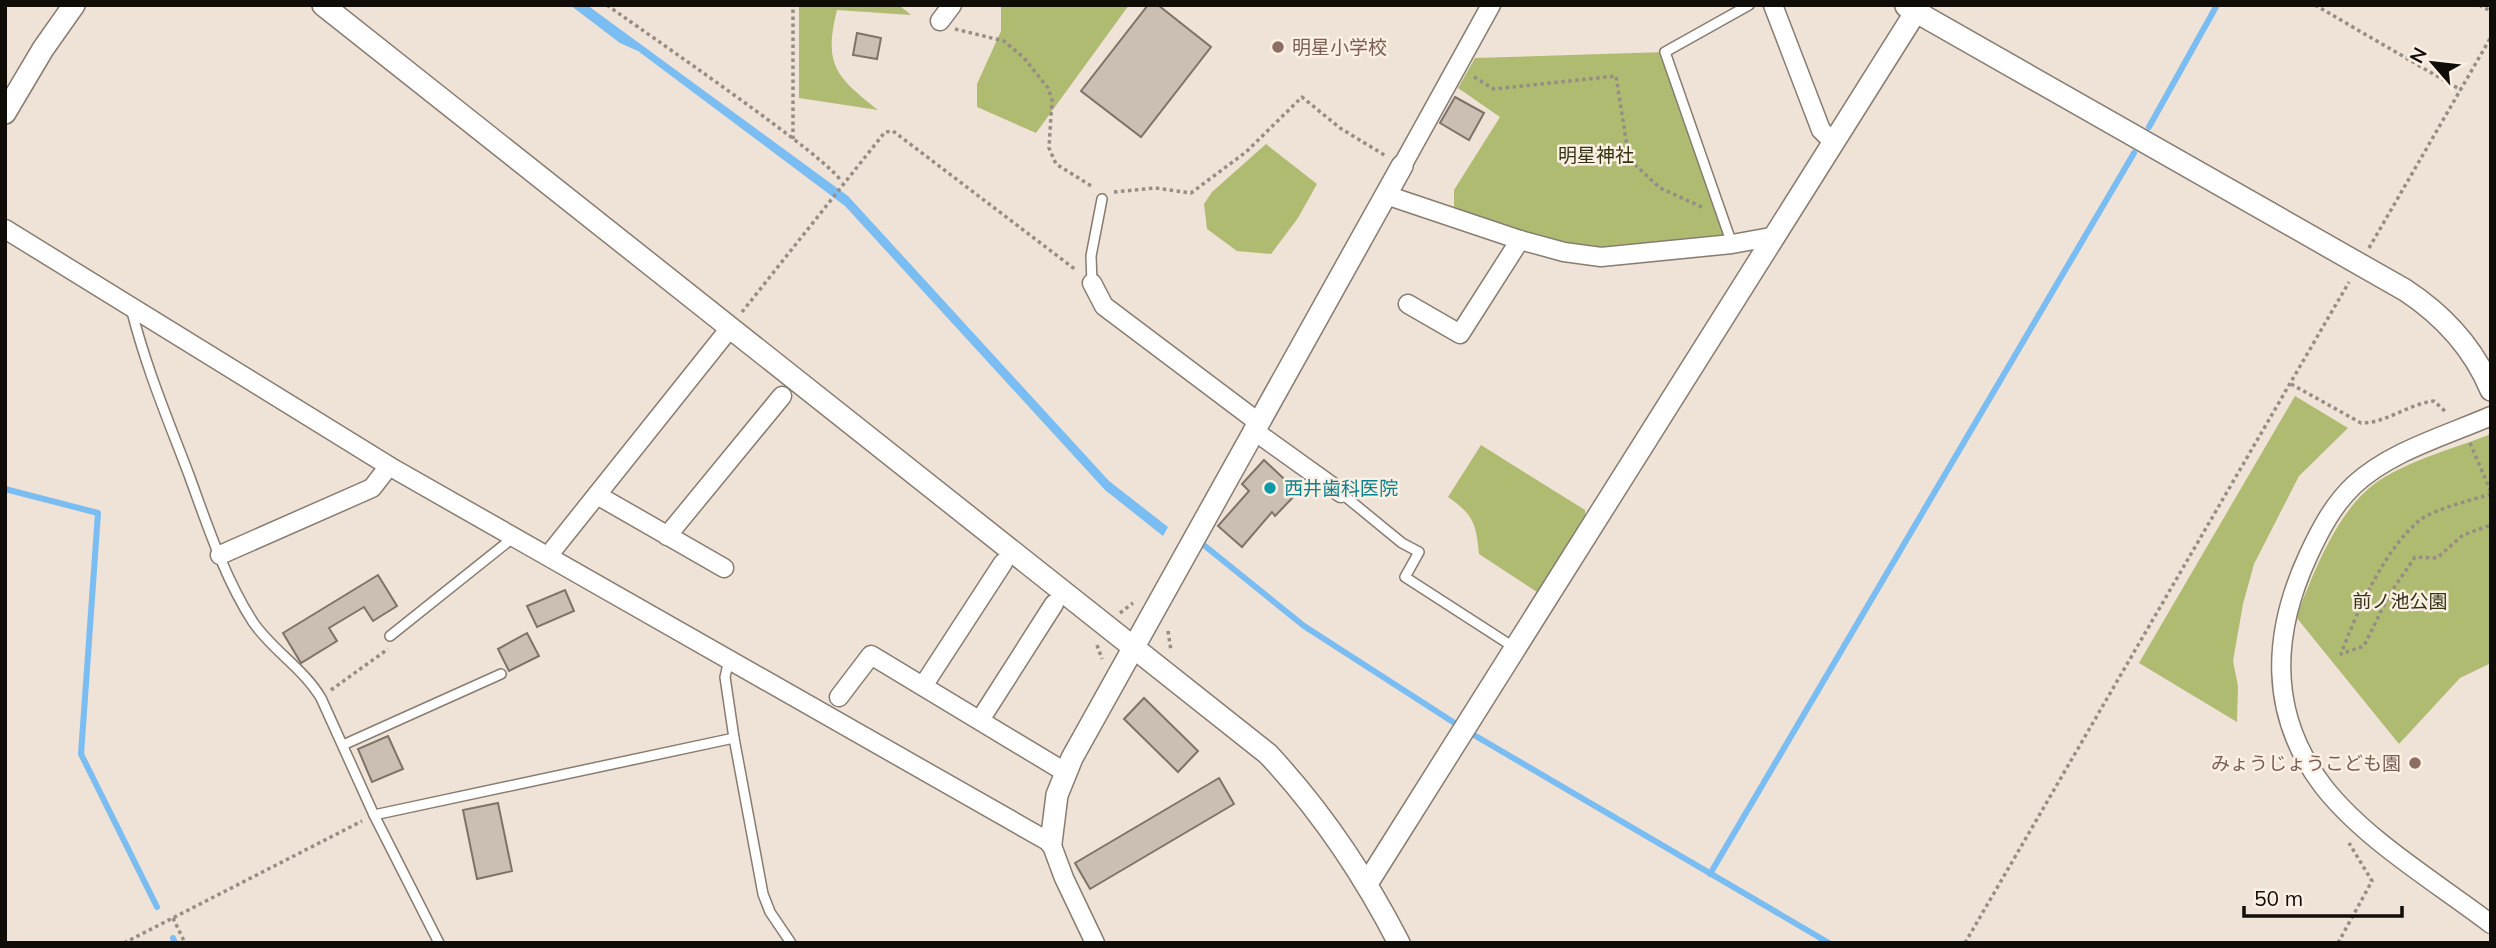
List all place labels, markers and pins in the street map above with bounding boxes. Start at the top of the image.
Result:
place label: 明星小学校 [1292,35,1387,59]
marker: 明星小学校 [1270,39,1286,55]
place label: 西井歯科医院 [1284,476,1398,500]
marker: 西井歯科医院 [1262,480,1278,496]
place label: みょうじょうこども園 [2211,751,2401,775]
marker: みょうじょうこども園 [2407,755,2423,771]

